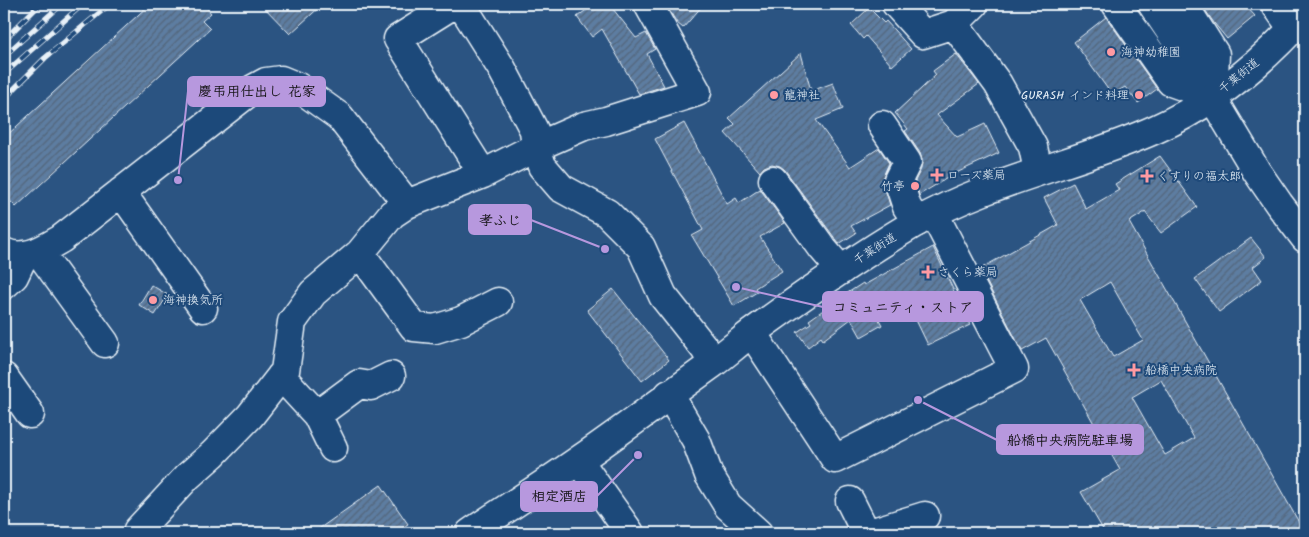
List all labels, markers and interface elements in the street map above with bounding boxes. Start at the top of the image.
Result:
place label: 海神幼稚園 [1121,43,1181,62]
marker: 海神幼稚園 [1105,46,1117,58]
street label: 千葉街道 [1214,54,1264,98]
callout: 慶弔用仕出し 花家 [188,77,325,106]
text: 慶弔用仕出し 花家 [198,81,316,103]
place label: 龍神社 [784,86,820,105]
place label: GURASH インド料理 [1021,86,1129,105]
marker: 龍神社 [768,89,780,101]
marker: GURASH インド料理 [1133,89,1145,101]
place label: ローズ薬局 [947,166,1006,185]
place label: くすりの福太郎 [1157,167,1241,186]
marker: ローズ薬局 [931,169,943,181]
marker: くすりの福太郎 [1141,170,1153,182]
place label: 竹亭 [881,177,905,196]
marker: 竹亭 [909,180,921,192]
callout: 孝ふじ [469,205,531,234]
text: 孝ふじ [479,210,521,232]
street label: 千葉街道 [850,228,900,270]
place label: さくら薬局 [938,263,998,282]
marker: さくら薬局 [922,266,934,278]
place label: 海神換気所 [163,291,223,310]
callout: コミュニティ・ストア [823,292,983,321]
marker: 海神換気所 [147,294,159,306]
text: コミュニティ・ストア [833,297,973,319]
place label: 船橋中央病院 [1145,361,1217,380]
marker: 船橋中央病院 [1127,363,1141,377]
callout: 船橋中央病院駐車場 [997,425,1143,454]
text: 船橋中央病院駐車場 [1007,430,1133,452]
callout: 相定酒店 [521,482,597,511]
text: 相定酒店 [531,486,587,508]

